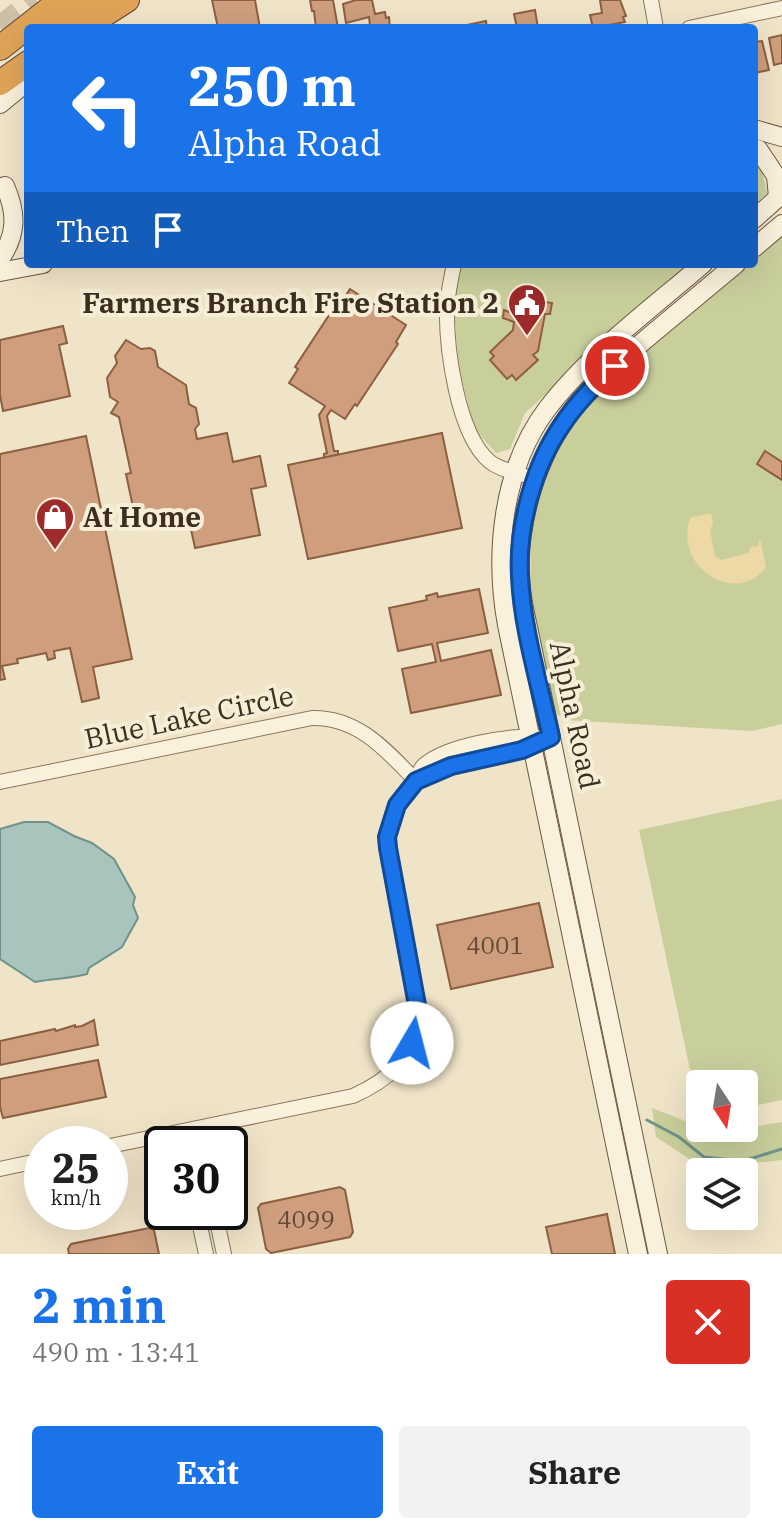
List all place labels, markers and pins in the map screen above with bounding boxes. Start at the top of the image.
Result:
public building icon: Farmers Branch Fire Station 2 [506,282,548,337]
place label: Farmers Branch Fire Station 2 [82,284,499,321]
pin [581,332,649,400]
shop icon: At Home [34,496,76,551]
place label: At Home [83,498,201,535]

